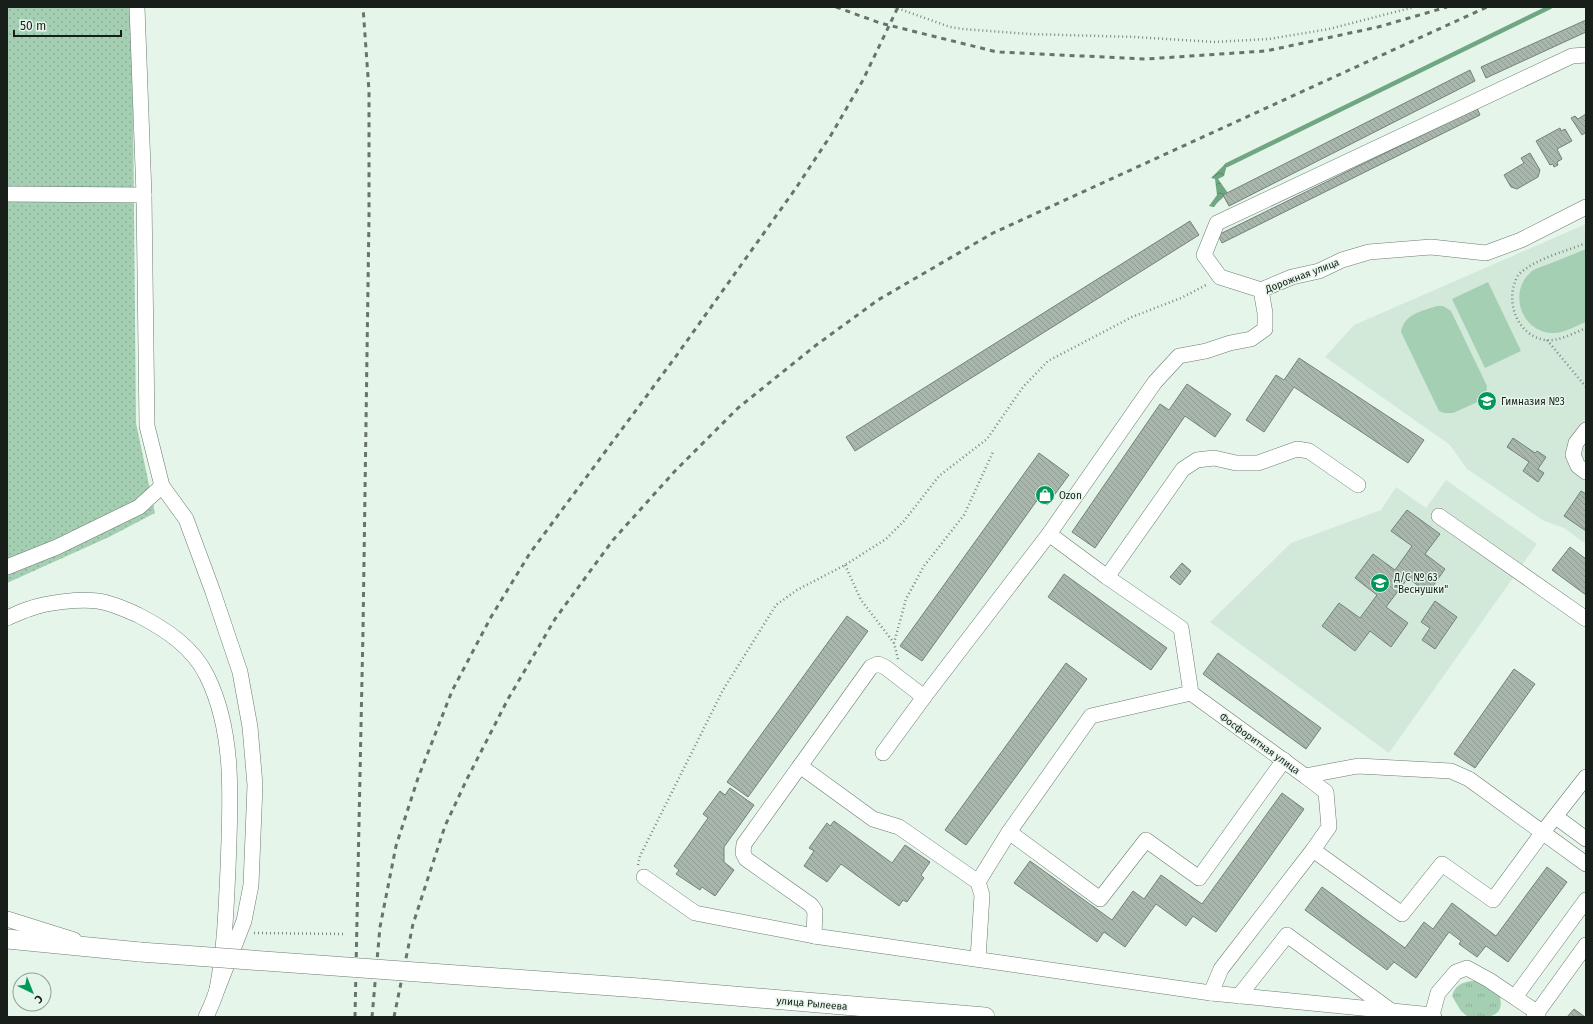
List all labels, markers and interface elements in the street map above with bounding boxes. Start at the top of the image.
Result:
scale bar [14,12,121,38]
text: 50 m [20,19,46,33]
street label: Дорожная улица [1263,256,1341,296]
school or university icon: Гимназия №3 [1476,390,1498,412]
place label: Гимназия №3 [1501,396,1565,408]
shop icon: Ozon [1034,484,1056,506]
place label: Ozon [1059,490,1082,502]
school or university icon: Д/С № 63 "Веснушки" [1369,572,1391,594]
place label: Д/С № 63 "Веснушки" [1393,572,1448,596]
street label: Фосфоритная улица [1217,711,1302,777]
north arrow [12,972,52,1012]
text: С [31,992,45,1006]
street label: улица Рылеева [776,995,848,1013]

